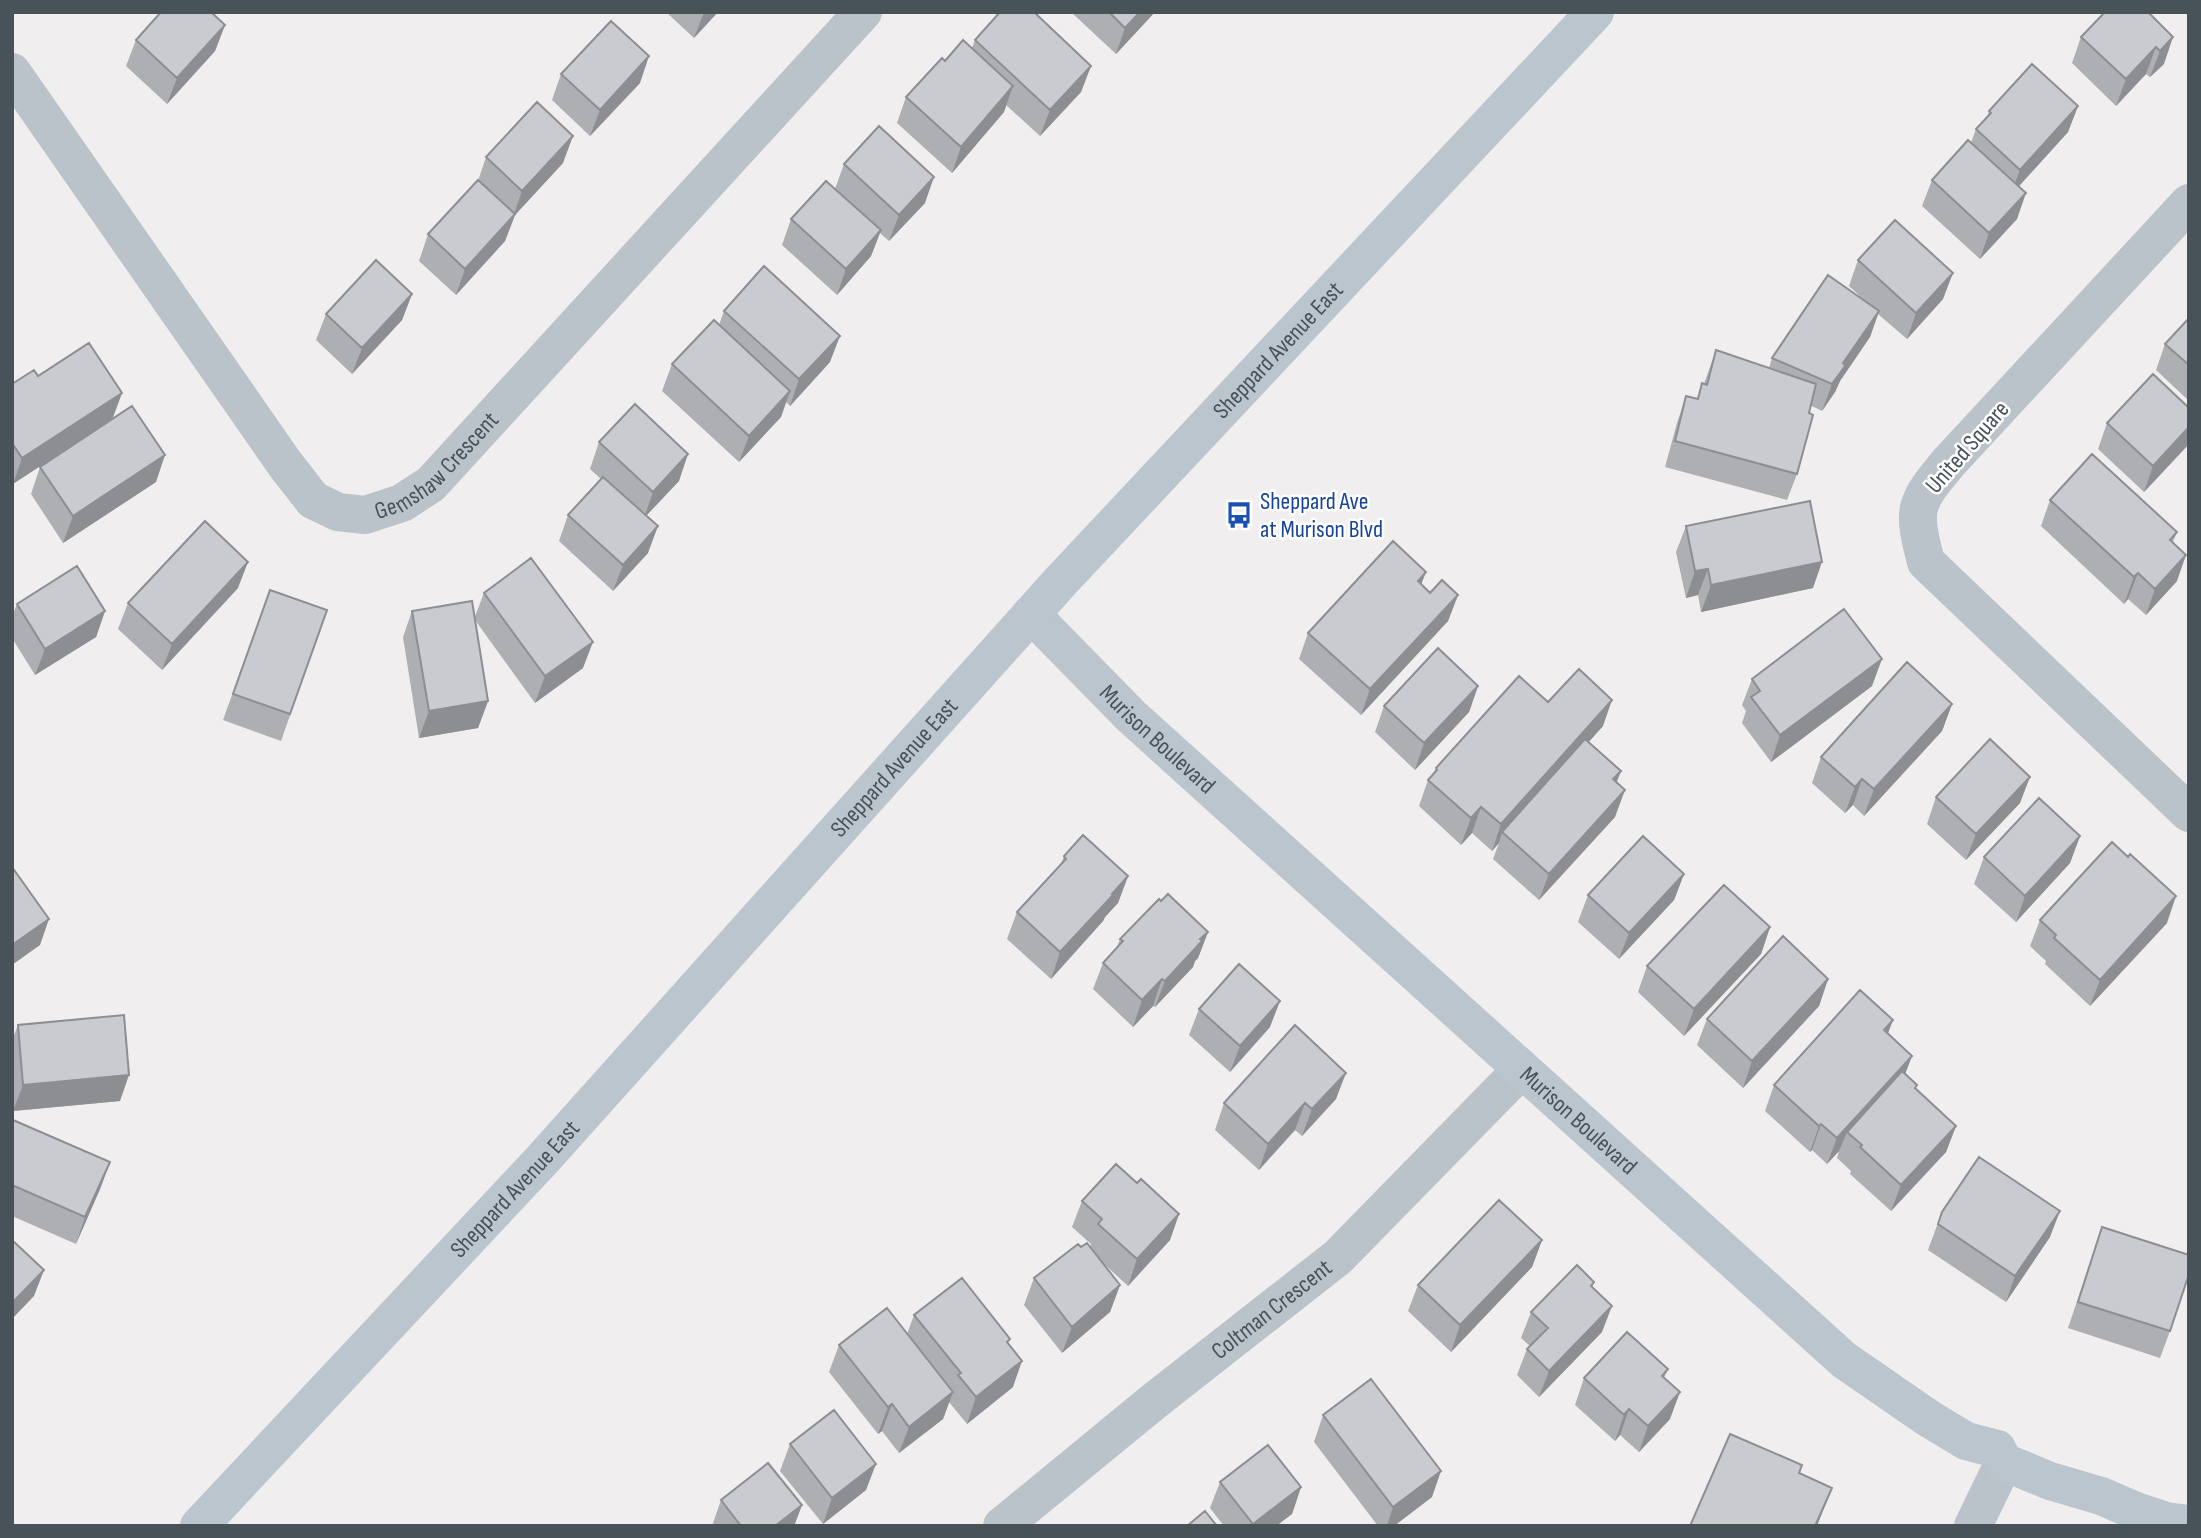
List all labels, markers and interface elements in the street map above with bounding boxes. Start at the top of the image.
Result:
street label: Sheppard Avenue East [1207,276,1349,425]
street label: United Square [1919,395,2015,499]
street label: Gemshaw Crescent [371,406,505,526]
place label: Sheppard Ave at Murison Blvd [1260,487,1383,544]
bus stop icon: Sheppard Ave at Murison Blvd [1224,500,1254,530]
street label: Murison Boulevard [1093,679,1221,800]
street label: Sheppard Avenue East [824,692,964,843]
street label: Murison Boulevard [1514,1060,1643,1181]
street label: Sheppard Avenue East [444,1114,586,1264]
street label: Coltman Crescent [1206,1253,1338,1366]

